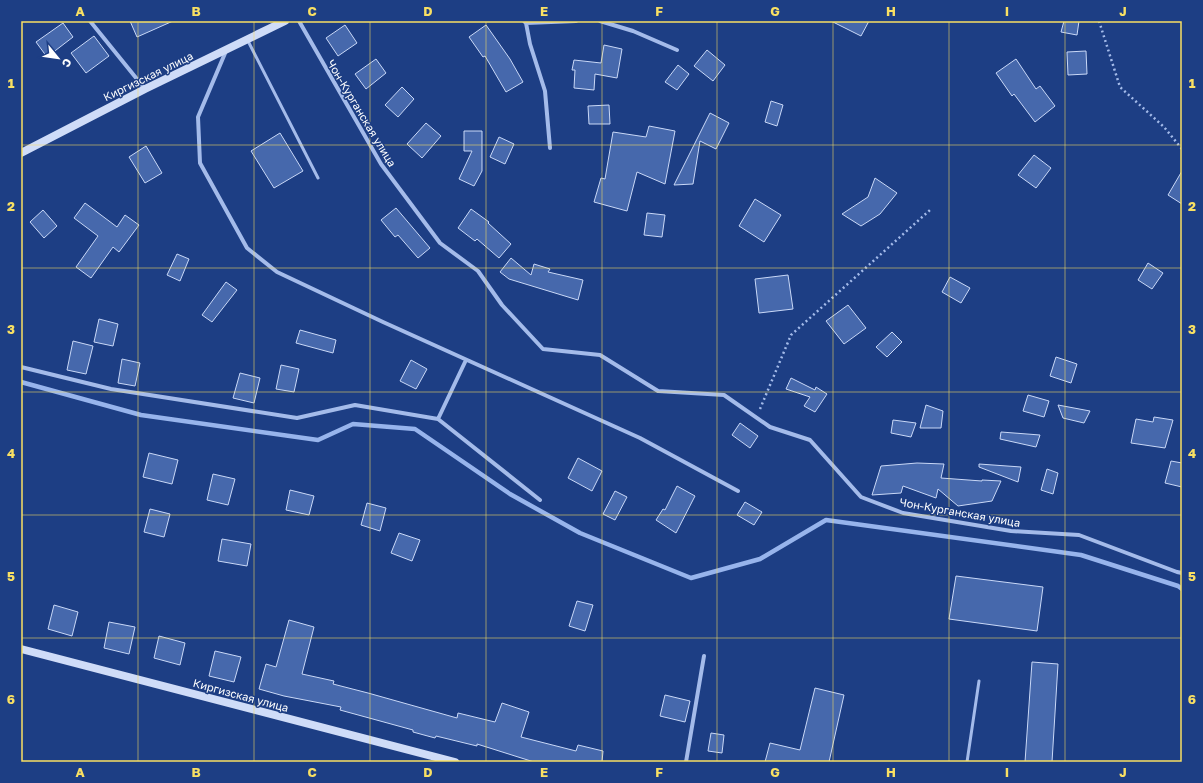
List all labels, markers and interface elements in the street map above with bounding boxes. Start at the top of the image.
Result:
text: A [75,3,85,19]
text: B [191,3,201,19]
text: C [307,3,317,19]
text: D [423,3,433,19]
text: E [540,3,548,19]
text: F [655,3,663,19]
text: G [770,3,780,19]
text: H [886,3,896,19]
text: I [1005,3,1009,19]
text: J [1119,3,1127,19]
north arrow [38,38,78,78]
street label: Киргизская улица [101,49,195,103]
text: С [60,57,75,70]
street label: Чон-Курганская улица [325,57,399,169]
text: 1 [8,75,15,91]
text: 1 [1189,75,1196,91]
text: 2 [7,198,15,214]
text: 2 [1188,198,1196,214]
text: 3 [7,321,15,337]
text: 3 [1188,321,1196,337]
text: 4 [7,445,15,461]
text: 4 [1188,445,1196,461]
street label: Чон-Курганская улица [899,495,1021,529]
text: 5 [7,568,15,584]
text: 5 [1188,568,1196,584]
street label: Киргизская улица [192,676,290,714]
text: 6 [7,691,15,707]
text: 6 [1188,691,1196,707]
text: A [75,764,85,780]
text: B [191,764,201,780]
text: C [307,764,317,780]
text: D [423,764,433,780]
text: E [540,764,548,780]
text: F [655,764,663,780]
text: G [770,764,780,780]
text: H [886,764,896,780]
text: I [1005,764,1009,780]
text: J [1119,764,1127,780]

